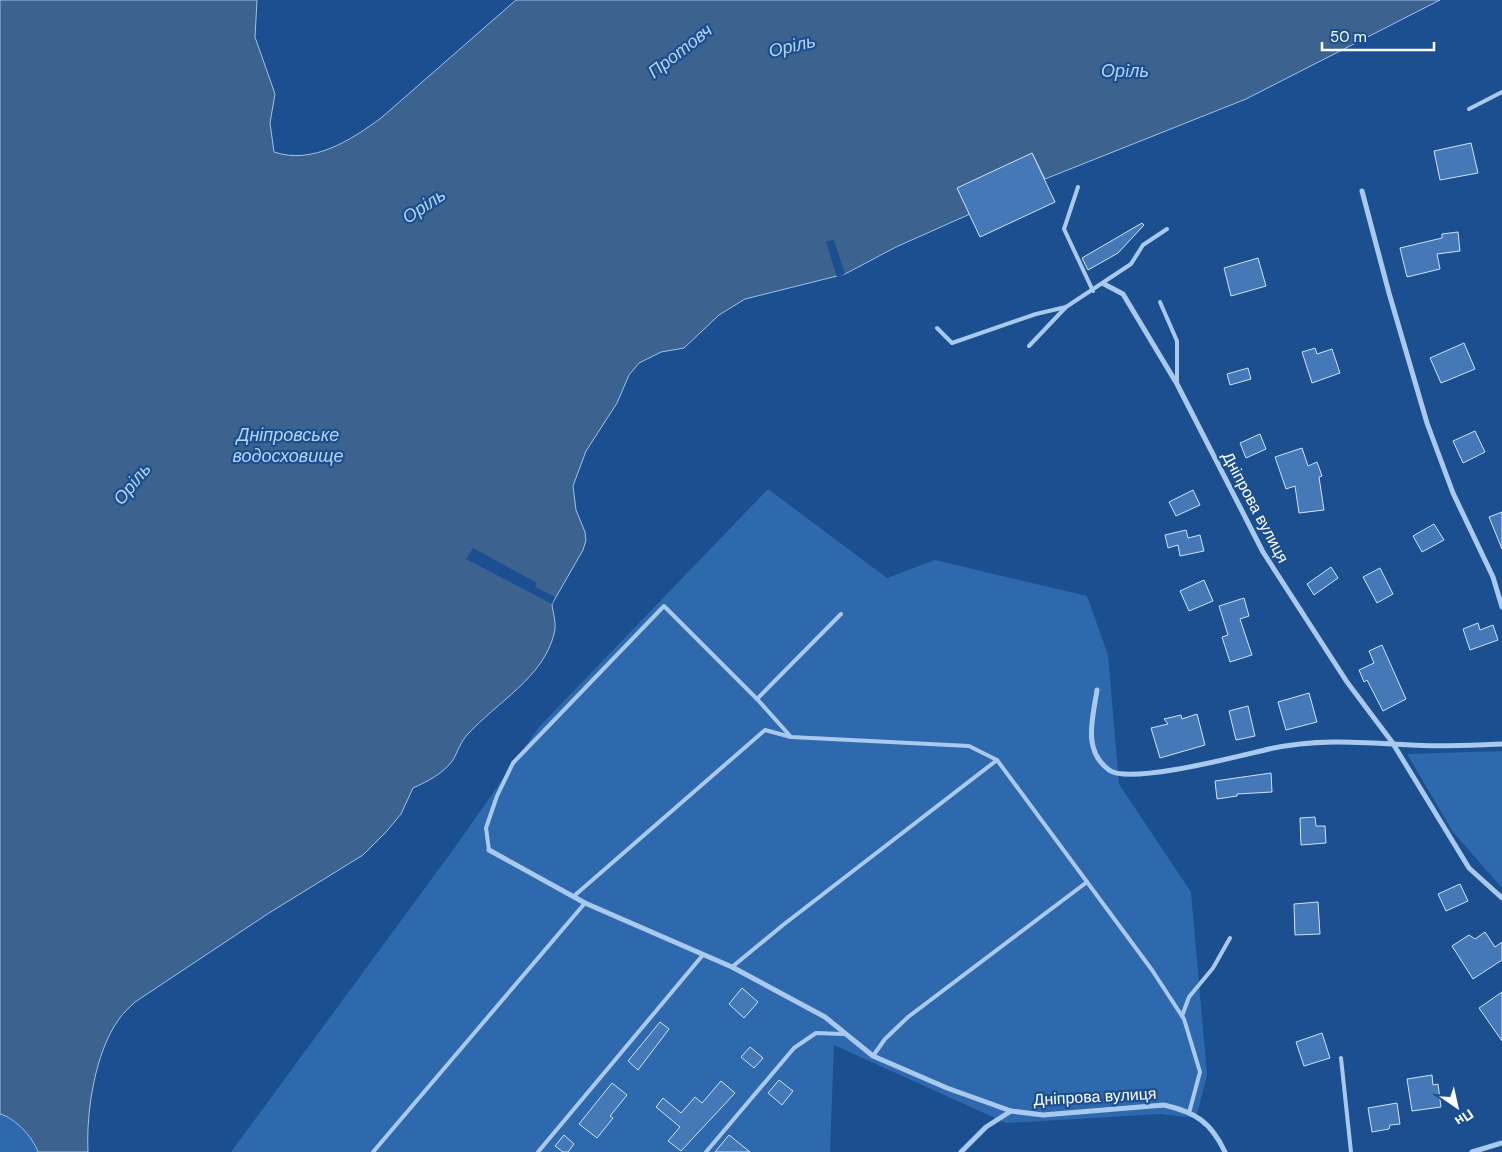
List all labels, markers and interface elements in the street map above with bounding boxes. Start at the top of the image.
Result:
water label: Протовч [643,18,717,84]
scale bar [1322,20,1434,52]
text: 50 m [1330,27,1367,47]
water label: Оріль [766,29,818,63]
water label: Орiль [1101,59,1149,83]
water label: Оріль [398,183,450,229]
water label: Дніпровське водосховище [232,423,344,468]
street label: Дніпрова вулиця [1217,448,1294,566]
water label: Оріль [108,458,156,510]
north arrow [1432,1082,1482,1132]
street label: Дніпрова вулиця [1033,1083,1157,1110]
text: Пн [1452,1105,1477,1130]

